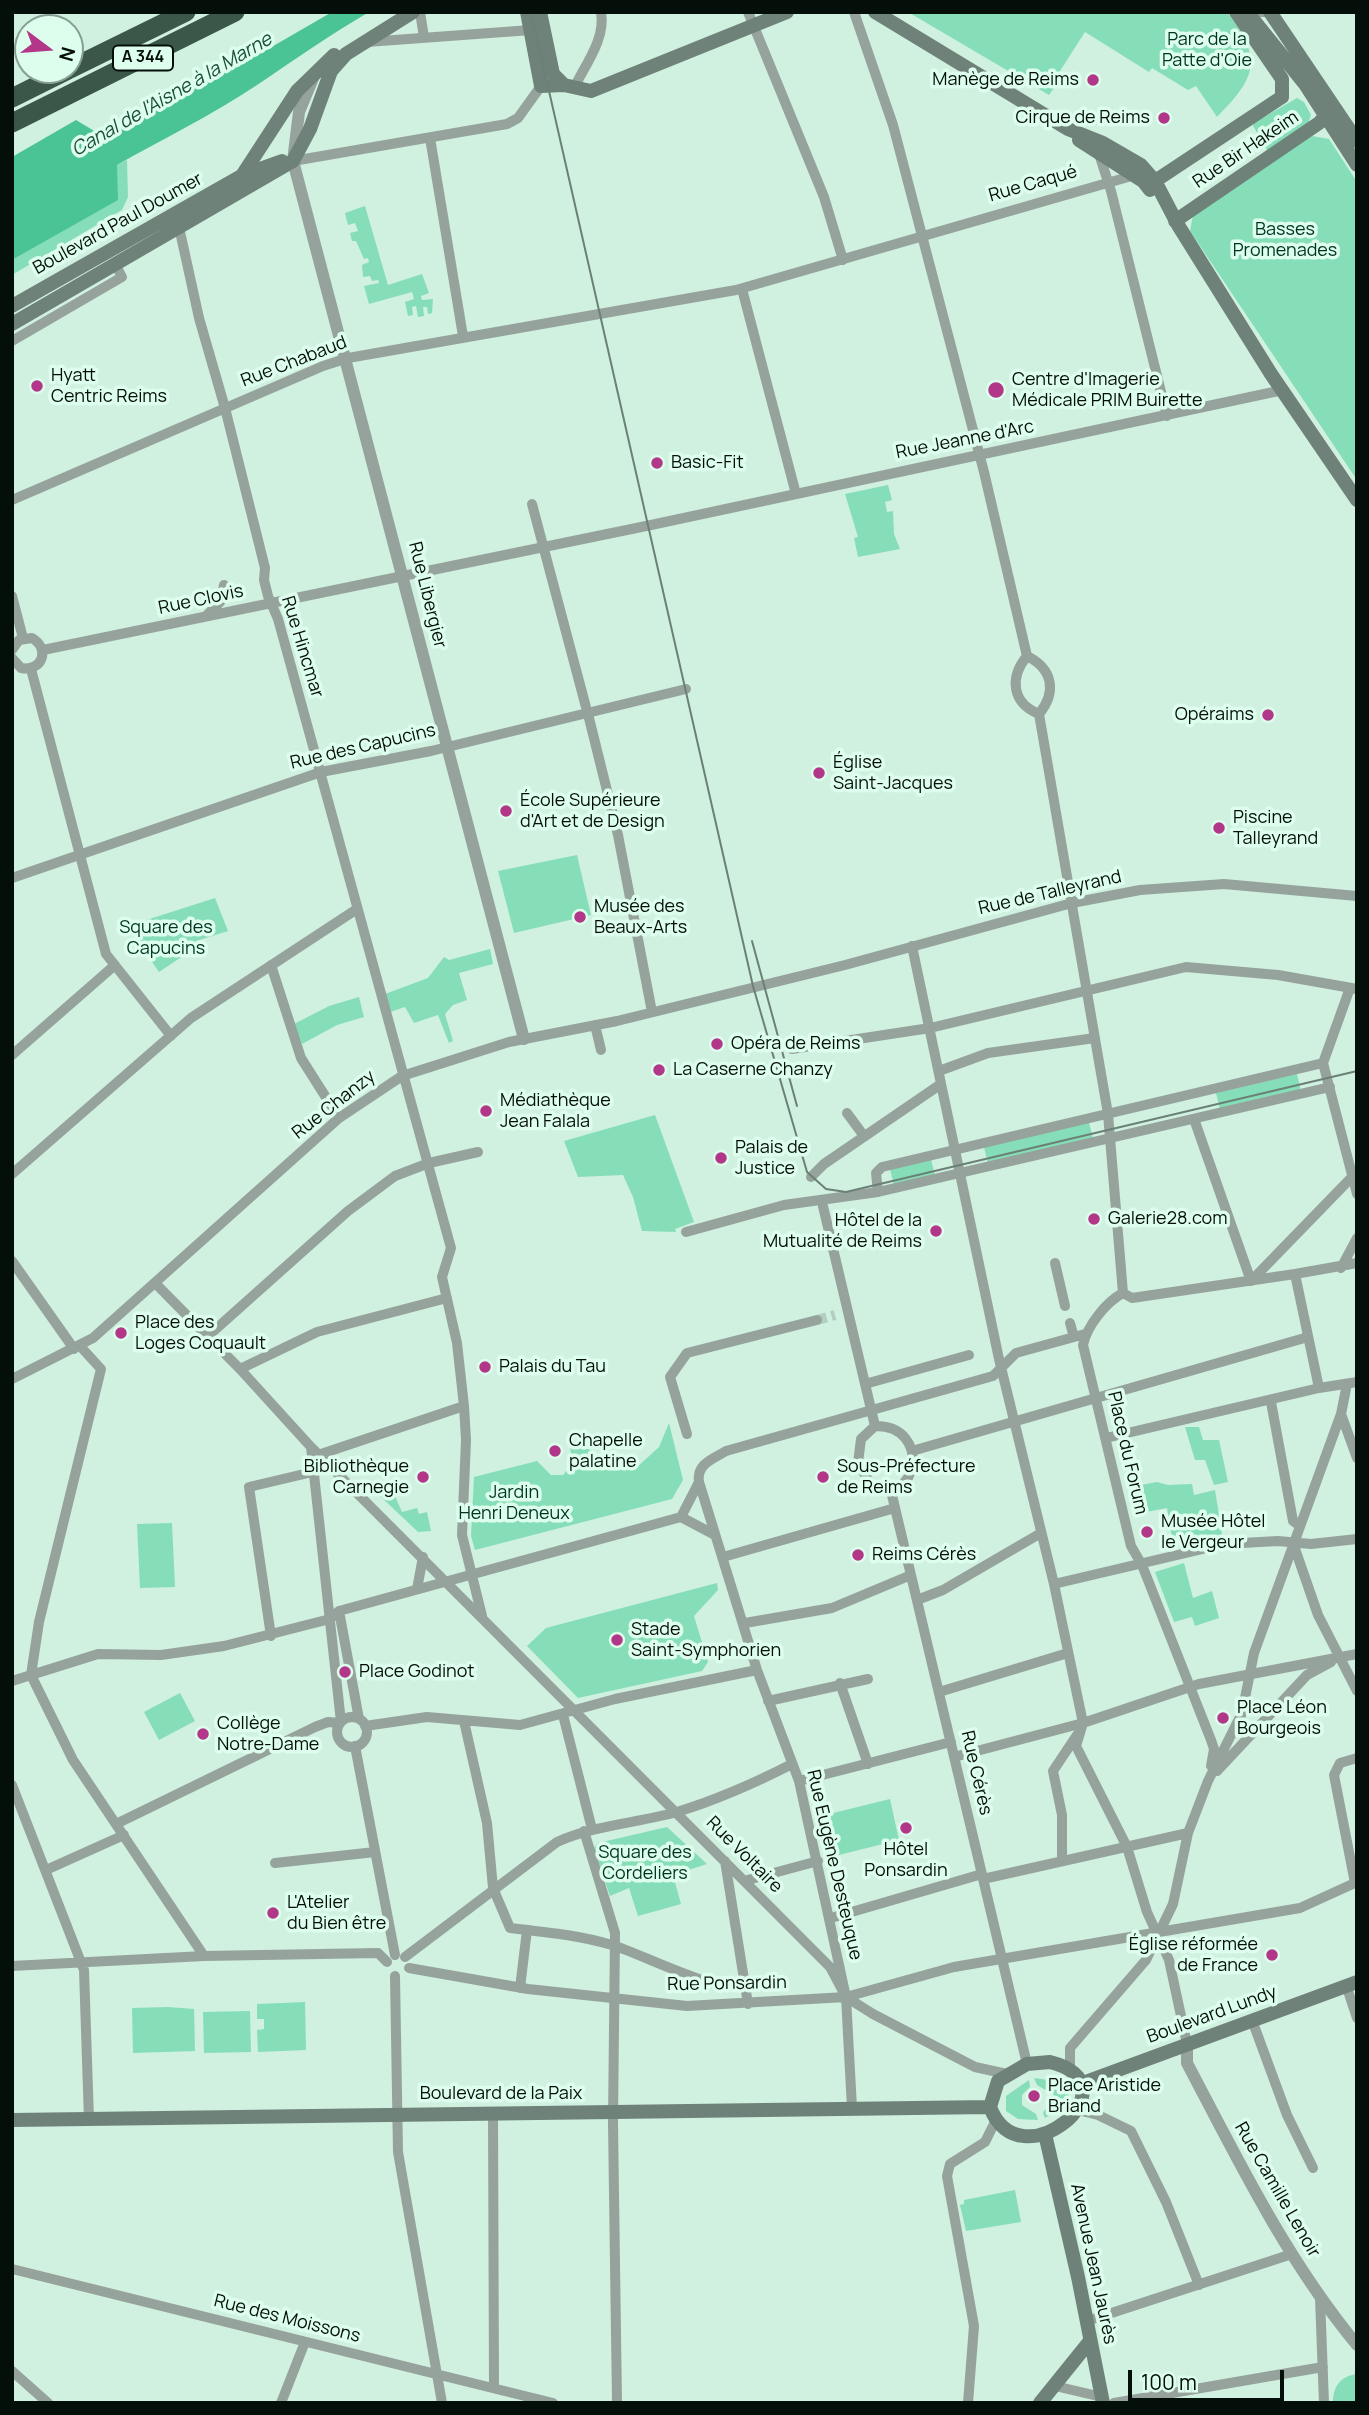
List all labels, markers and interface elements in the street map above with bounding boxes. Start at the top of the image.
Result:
north arrow [14,14,84,84]
water label: Canal de l'Aisne à la Marne [68,28,276,162]
park label: Parc de la Patte d'Oie [1162,29,1252,72]
text: N [53,44,82,64]
road number: A 344 [113,46,173,71]
place label: Manège de Reims [932,69,1079,91]
marker: Manège de Reims [1085,72,1101,88]
place label: Cirque de Reims [1015,107,1150,129]
street label: Rue Bir Hakeim [1189,107,1303,193]
marker: Cirque de Reims [1156,110,1172,126]
street label: Rue Caqué [986,161,1080,207]
street label: Boulevard Paul Doumer [29,168,207,280]
park label: Basses Promenades [1233,219,1337,262]
street label: Rue Chabaud [238,332,350,392]
place label: Hyatt Centric Reims [51,365,167,408]
place label: Centre d'Imagerie Médicale PRIM Buirette [1012,369,1203,412]
marker: Hyatt Centric Reims [29,378,45,394]
marker: Centre d'Imagerie Médicale PRIM Buirette [986,380,1006,400]
street label: Rue Jeanne d'Arc [894,416,1036,464]
place label: Basic-Fit [671,452,744,474]
marker: Basic-Fit [649,455,665,471]
street label: Rue Libergier [403,540,451,650]
street label: Rue Clovis [157,580,245,620]
street label: Rue Hincmar [276,594,328,700]
place label: Opéraims [1175,704,1254,726]
marker: Opéraims [1260,707,1276,723]
street label: Rue des Capucins [288,720,438,774]
place label: Église Saint-Jacques [833,752,953,794]
marker: Église Saint-Jacques [811,765,827,781]
place label: École Supérieure d'Art et de Design [520,790,665,832]
marker: École Supérieure d'Art et de Design [498,803,514,819]
place label: Piscine Talleyrand [1233,807,1318,850]
marker: Piscine Talleyrand [1211,820,1227,836]
street label: Rue de Talleyrand [976,866,1124,920]
place label: Musée des Beaux-Arts [594,896,687,939]
marker: Musée des Beaux-Arts [572,909,588,925]
park label: Square des Capucins [119,917,213,960]
place label: Opéra de Reims [731,1033,861,1055]
marker: Opéra de Reims [709,1036,725,1052]
place label: La Caserne Chanzy [673,1059,833,1081]
marker: La Caserne Chanzy [651,1062,667,1078]
street label: Rue Chanzy [288,1066,380,1144]
place label: Médiathèque Jean Falala [500,1090,611,1132]
marker: Médiathèque Jean Falala [478,1103,494,1119]
place label: Palais de Justice [735,1137,808,1180]
marker: Palais de Justice [713,1150,729,1166]
place label: Galerie28.com [1108,1208,1228,1230]
place label: Hôtel de la Mutualité de Reims [763,1210,922,1252]
marker: Galerie28.com [1086,1211,1102,1227]
marker: Hôtel de la Mutualité de Reims [928,1223,944,1239]
place label: Place des Loges Coquault [135,1312,266,1354]
marker: Place des Loges Coquault [113,1325,129,1341]
place label: Palais du Tau [499,1356,606,1378]
marker: Palais du Tau [477,1359,493,1375]
street label: Place du Forum [1102,1389,1152,1517]
place label: Chapelle palatine [569,1430,643,1472]
marker: Chapelle palatine [547,1443,563,1459]
place label: Bibliothèque Carnegie [304,1456,409,1498]
place label: Sous-Préfecture de Reims [837,1456,976,1498]
marker: Bibliothèque Carnegie [415,1469,431,1485]
marker: Sous-Préfecture de Reims [815,1469,831,1485]
park label: Jardin Henri Deneux [458,1482,570,1524]
place label: Musée Hôtel le Vergeur [1161,1511,1265,1554]
marker: Musée Hôtel le Vergeur [1139,1524,1155,1540]
place label: Reims Cérès [872,1544,976,1566]
marker: Reims Cérès [850,1547,866,1563]
place label: Stade Saint-Symphorien [631,1619,781,1662]
marker: Stade Saint-Symphorien [609,1632,625,1648]
place label: Place Godinot [359,1661,475,1683]
marker: Place Godinot [337,1664,353,1680]
place label: Place Léon Bourgeois [1237,1697,1327,1740]
marker: Place Léon Bourgeois [1215,1710,1231,1726]
place label: Collège Notre-Dame [217,1713,319,1756]
marker: Collège Notre-Dame [195,1726,211,1742]
street label: Rue Cérès [956,1729,996,1817]
street label: Rue Eugène Desteuque [802,1768,866,1962]
street label: Rue Voltaire [701,1812,787,1898]
marker: Hôtel Ponsardin [898,1820,914,1836]
place label: Hôtel Ponsardin [864,1839,948,1882]
park label: Square des Cordeliers [598,1842,692,1884]
place label: L'Atelier du Bien être [287,1892,386,1934]
marker: L'Atelier du Bien être [265,1905,281,1921]
place label: Église réformée de France [1129,1934,1258,1976]
marker: Église réformée de France [1264,1947,1280,1963]
street label: Rue Ponsardin [667,1972,787,1996]
street label: Boulevard Lundy [1144,1981,1280,2049]
place label: Place Aristide Briand [1048,2075,1161,2118]
street label: Boulevard de la Paix [420,2083,582,2105]
marker: Place Aristide Briand [1026,2088,1042,2104]
street label: Rue Camille Lenoir [1230,2119,1324,2261]
street label: Avenue Jean Jaurès [1065,2182,1121,2346]
street label: Rue des Moissons [212,2290,362,2348]
scale bar [1131,2356,1287,2400]
text: 100 m [1141,2368,1197,2396]

